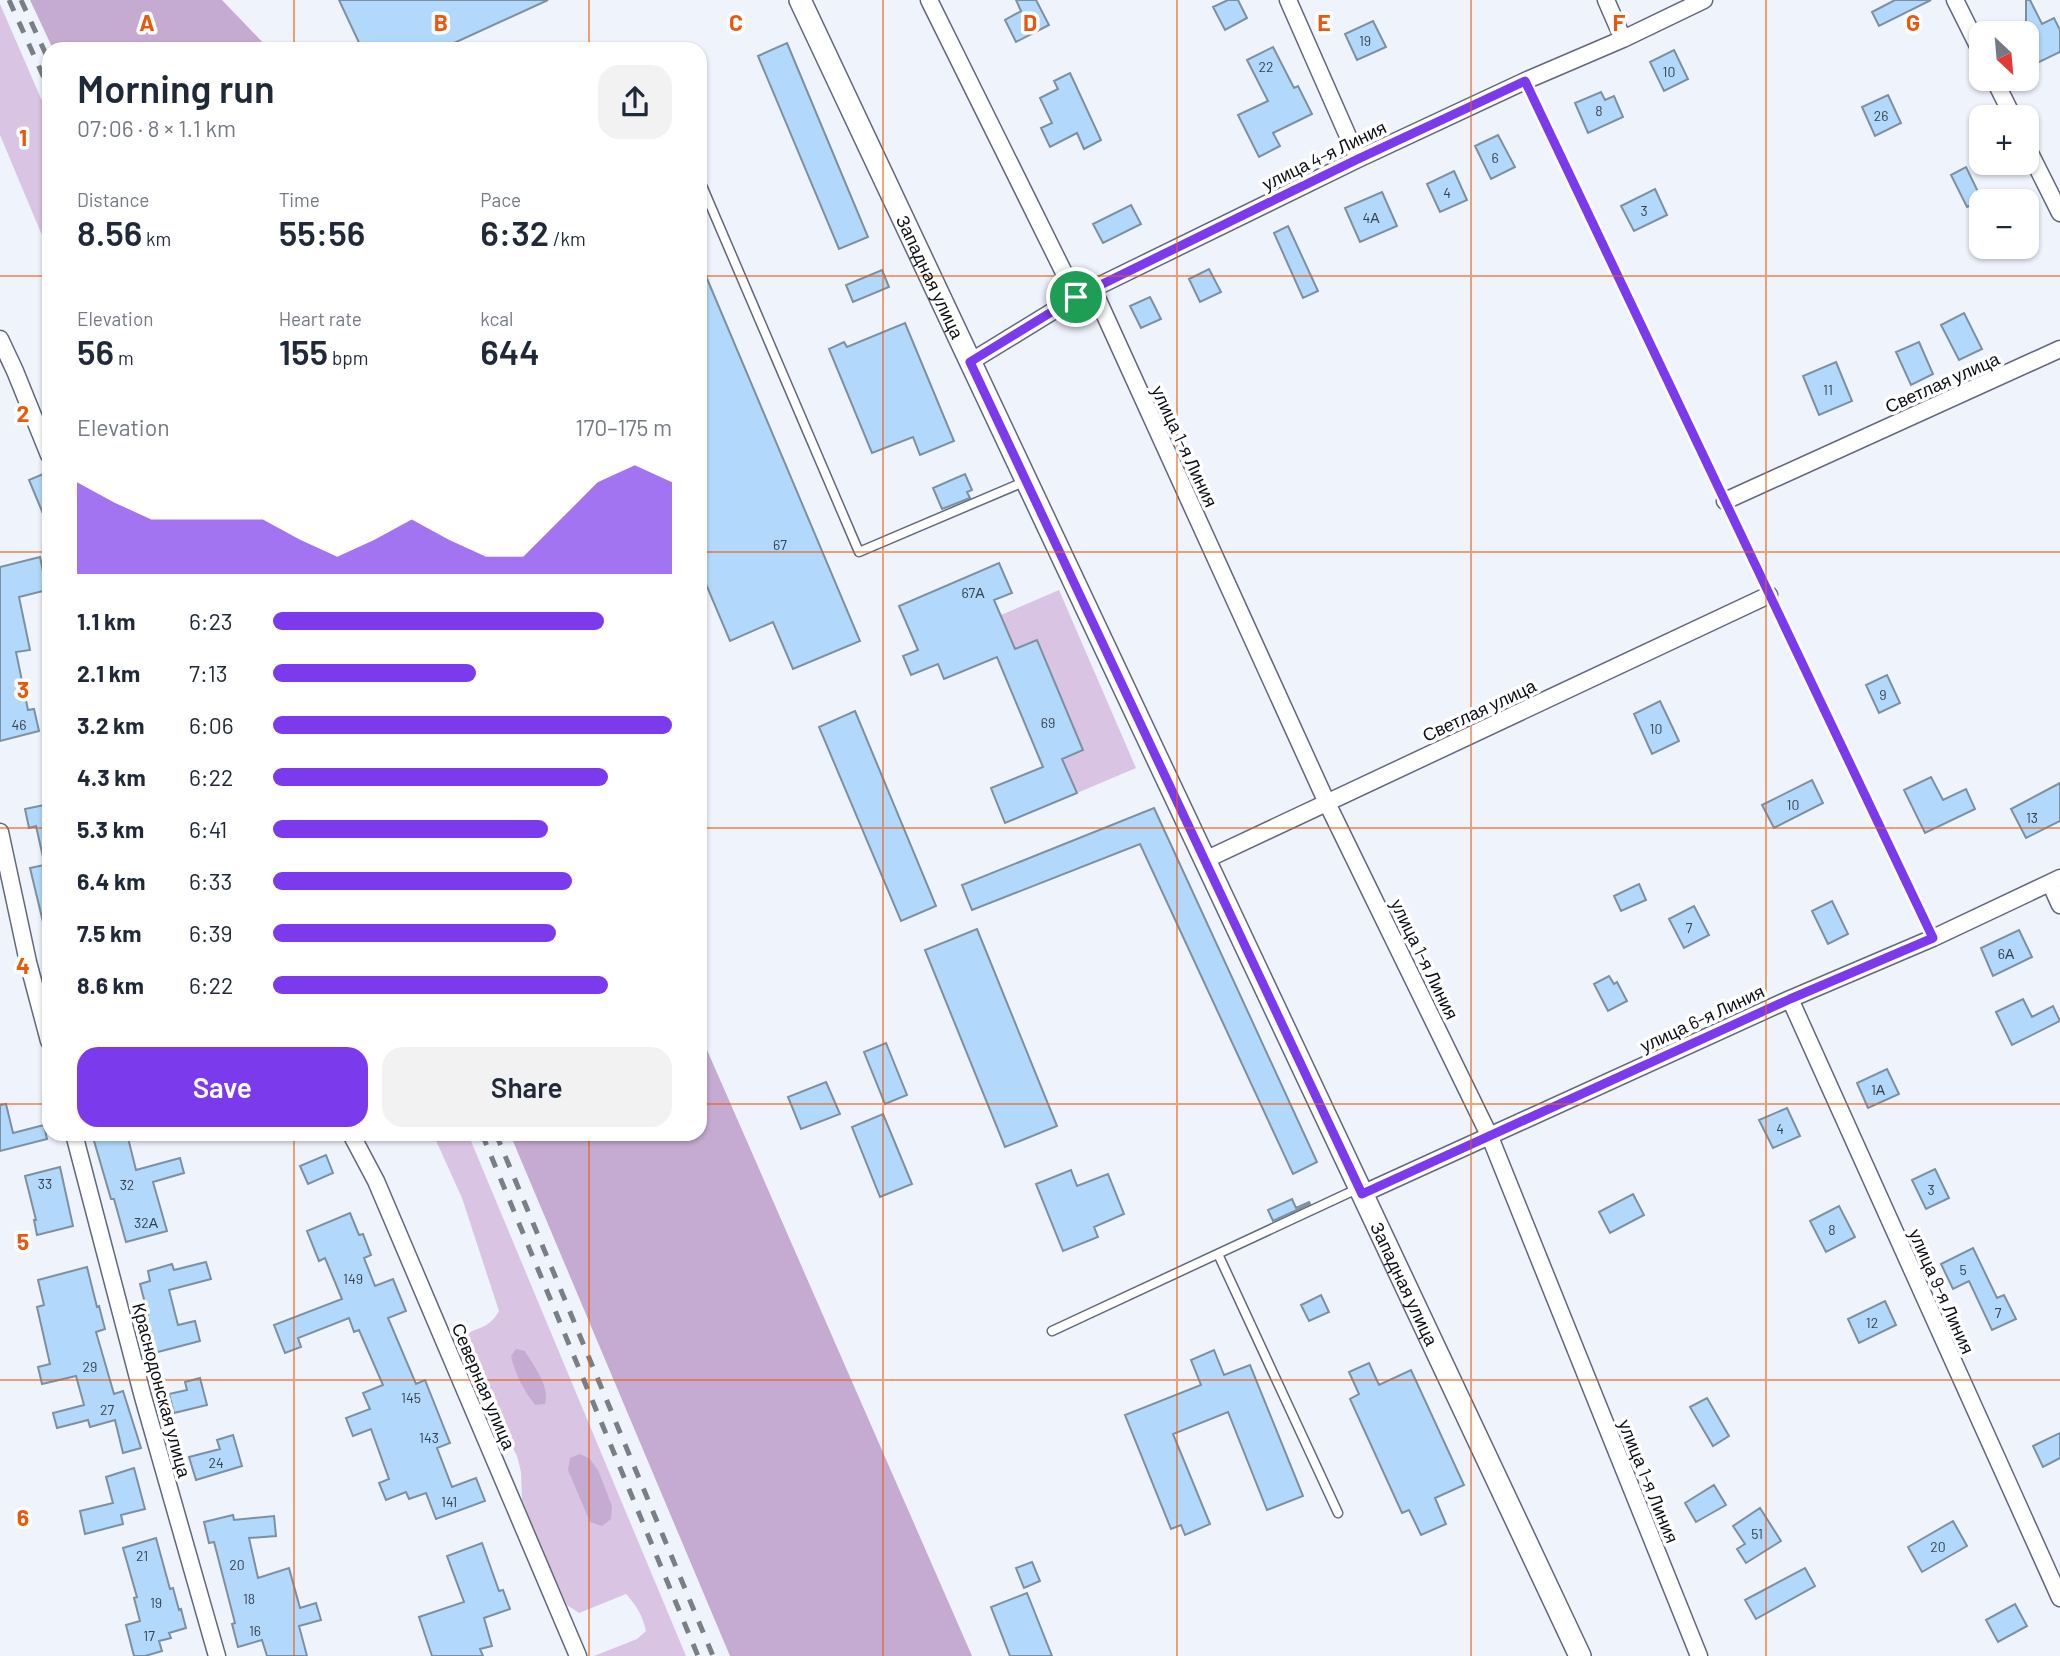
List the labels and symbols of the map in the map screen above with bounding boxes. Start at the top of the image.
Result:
text: A [139,8,155,36]
text: B [434,8,448,36]
text: C [729,8,743,36]
text: D [1023,8,1037,36]
text: E [1317,8,1331,36]
text: F [1613,8,1626,36]
text: G [1906,8,1920,36]
north arrow [1969,21,2039,91]
house number: 19 [1359,32,1371,49]
house number: 22 [1258,58,1274,75]
house number: 10 [1663,63,1675,80]
house number: 8 [1595,102,1603,119]
house number: 26 [1874,107,1888,124]
street label: улица 4-я Линия [1258,116,1390,194]
text: 1 [19,123,27,151]
house number: 6 [1491,149,1499,166]
house number: 4 [1443,184,1451,201]
house number: 3 [1640,202,1648,219]
house number: 4А [1362,209,1380,226]
street label: Западная улица [892,212,969,343]
pin [1046,267,1106,327]
street label: Светлая улица [1881,347,2004,417]
house number: 11 [1823,381,1833,398]
street label: улица 1-я Линия [1147,382,1223,510]
text: 2 [17,399,29,427]
house number: 67 [773,536,787,553]
house number: 67А [961,584,985,601]
street label: Светлая улица [1419,674,1540,746]
text: 3 [17,675,29,703]
house number: 9 [1879,686,1887,703]
house number: 69 [1041,714,1055,731]
house number: 46 [12,716,26,733]
house number: 10 [1650,720,1662,737]
house number: 10 [1787,796,1799,813]
house number: 13 [2026,809,2038,826]
street label: улица 1-я Линия [1386,895,1464,1023]
house number: 7 [1686,919,1693,936]
house number: 6А [1998,945,2015,962]
text: 4 [16,951,30,979]
street label: улица 6-я Линия [1636,980,1768,1056]
house number: 1А [1871,1081,1886,1098]
house number: 4 [1776,1120,1784,1137]
house number: 33 [38,1175,52,1192]
house number: 32 [120,1176,134,1193]
house number: 3 [1927,1181,1935,1198]
house number: 32А [134,1214,159,1231]
street label: Западная улица [1366,1218,1444,1350]
house number: 8 [1828,1221,1836,1238]
street label: улица 9-я Линия [1905,1225,1979,1357]
text: 5 [17,1227,29,1255]
house number: 5 [1959,1261,1967,1278]
house number: 149 [343,1270,363,1287]
street label: Краснодонская улица [128,1300,196,1481]
house number: 7 [1995,1304,2002,1321]
house number: 12 [1866,1314,1878,1331]
street label: Северная улица [447,1319,521,1453]
house number: 29 [83,1358,97,1375]
house number: 145 [401,1389,421,1406]
house number: 27 [100,1401,114,1418]
street label: улица 1-я Линия [1614,1416,1684,1546]
house number: 143 [419,1429,439,1446]
house number: 24 [208,1454,224,1471]
house number: 141 [441,1493,457,1510]
text: 6 [17,1503,29,1531]
house number: 51 [1751,1525,1763,1542]
house number: 20 [1930,1538,1946,1555]
house number: 21 [136,1547,148,1564]
house number: 20 [229,1556,245,1573]
house number: 18 [243,1590,255,1607]
house number: 19 [150,1594,162,1611]
house number: 16 [249,1622,261,1639]
house number: 17 [143,1627,155,1644]

